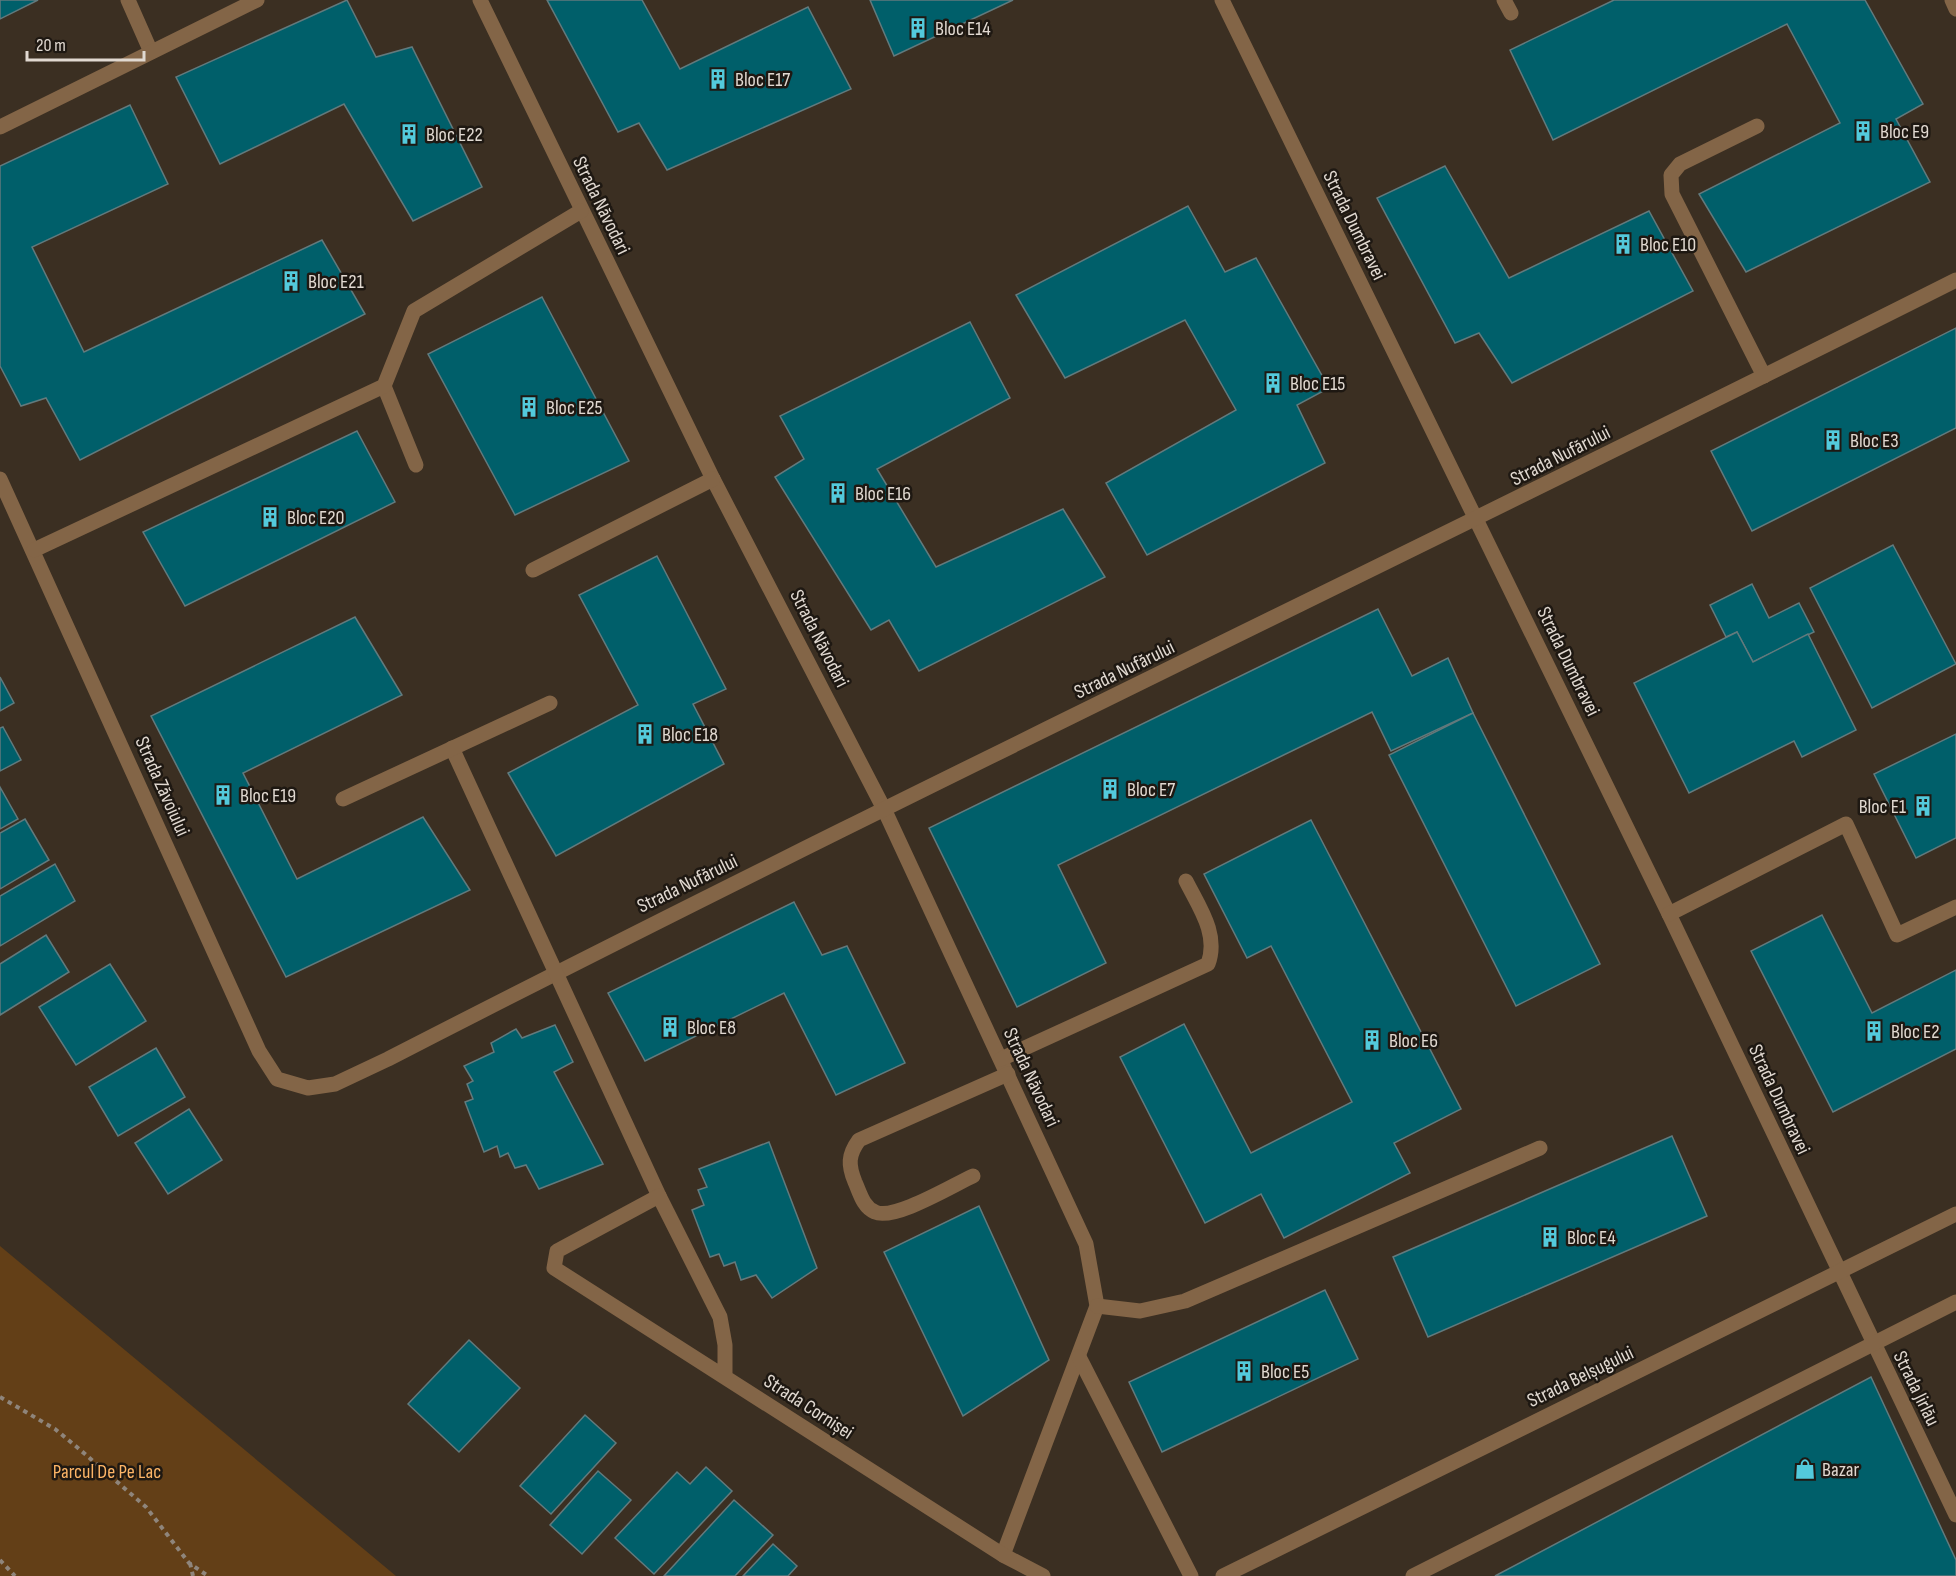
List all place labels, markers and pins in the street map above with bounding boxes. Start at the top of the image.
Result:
building icon: Bloc E14 [906,16,930,40]
place label: Bloc E14 [935,17,991,41]
building icon: Bloc E17 [706,67,730,91]
place label: Bloc E17 [735,68,790,92]
building icon: Bloc E9 [1851,119,1875,143]
place label: Bloc E9 [1880,120,1929,144]
building icon: Bloc E22 [397,122,421,146]
place label: Bloc E22 [426,123,483,147]
building icon: Bloc E10 [1611,232,1635,256]
place label: Bloc E10 [1640,233,1696,257]
building icon: Bloc E21 [279,269,303,293]
place label: Bloc E21 [308,270,364,294]
building icon: Bloc E15 [1261,371,1285,395]
place label: Bloc E15 [1290,372,1345,396]
building icon: Bloc E25 [517,395,541,419]
place label: Bloc E25 [546,396,603,420]
building icon: Bloc E3 [1821,428,1845,452]
place label: Bloc E3 [1850,429,1899,453]
building icon: Bloc E16 [826,481,850,505]
place label: Bloc E16 [855,482,911,506]
building icon: Bloc E20 [258,505,282,529]
place label: Bloc E20 [287,506,345,530]
building icon: Bloc E18 [633,722,657,746]
place label: Bloc E18 [662,723,718,747]
building icon: Bloc E7 [1098,777,1122,801]
place label: Bloc E7 [1127,778,1175,802]
building icon: Bloc E19 [211,783,235,807]
place label: Bloc E19 [240,784,296,808]
building icon: Bloc E1 [1911,794,1935,818]
place label: Bloc E1 [1859,795,1906,819]
building icon: Bloc E8 [658,1015,682,1039]
place label: Bloc E8 [687,1016,736,1040]
building icon: Bloc E2 [1862,1019,1886,1043]
place label: Bloc E2 [1891,1020,1940,1044]
building icon: Bloc E6 [1360,1028,1384,1052]
place label: Bloc E6 [1389,1029,1438,1053]
building icon: Bloc E4 [1538,1225,1562,1249]
place label: Bloc E4 [1567,1226,1616,1250]
building icon: Bloc E5 [1232,1359,1256,1383]
place label: Bloc E5 [1261,1360,1309,1384]
shop icon: Bazar [1793,1457,1817,1481]
place label: Bazar [1822,1458,1860,1482]

